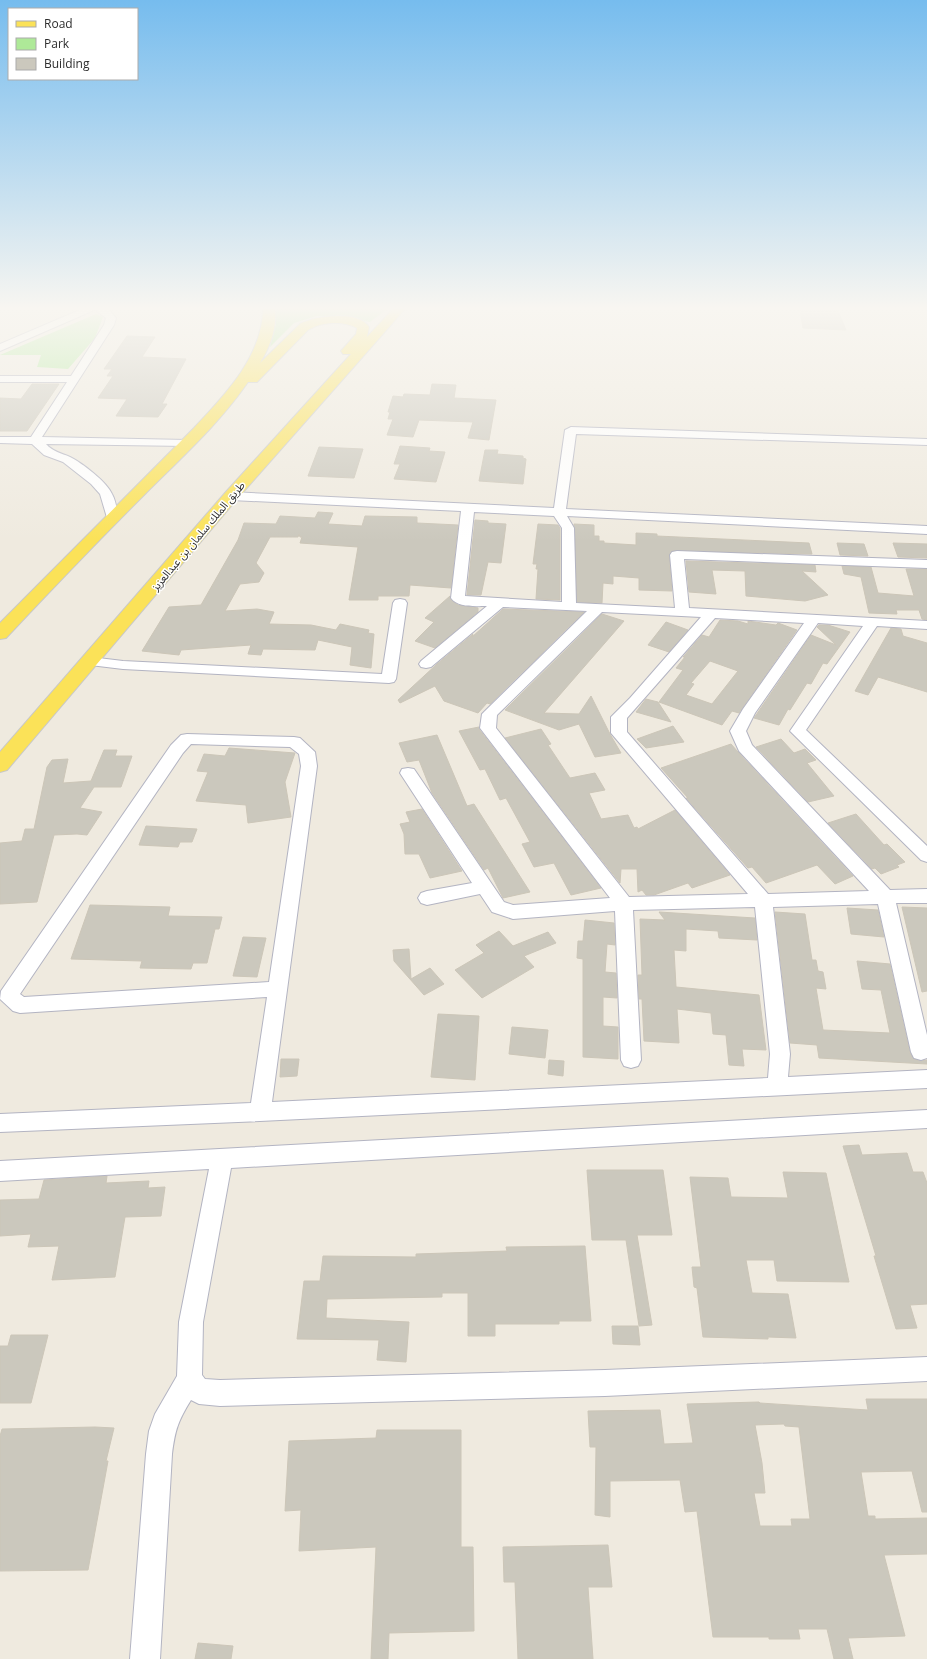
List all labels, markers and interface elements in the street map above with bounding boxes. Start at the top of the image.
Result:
legend [8,8,138,80]
text: Road [44,15,73,32]
text: Park [44,35,70,52]
text: Building [44,55,90,72]
street label: طريق الملك سلمان بن عبدالعزيز [147,478,248,594]

